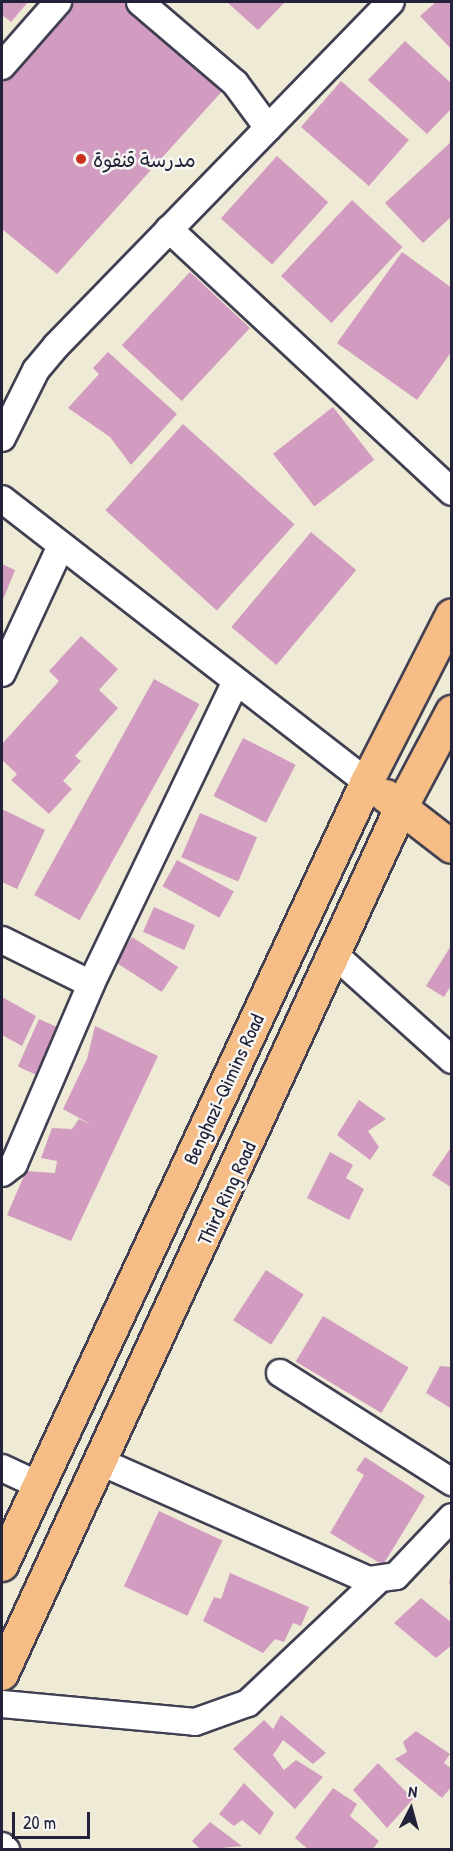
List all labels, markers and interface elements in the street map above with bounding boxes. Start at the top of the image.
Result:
place label: مدرسة قنفوة [93,147,196,171]
marker: مدرسة قنفوة [74,152,88,166]
street label: Benghazi-Qimins Road [178,1010,268,1168]
street label: Third Ring Road [192,1138,260,1248]
north arrow [381,1779,441,1839]
text: N [407,1780,418,1802]
scale bar [15,1800,93,1838]
text: 20 m [23,1810,56,1835]

